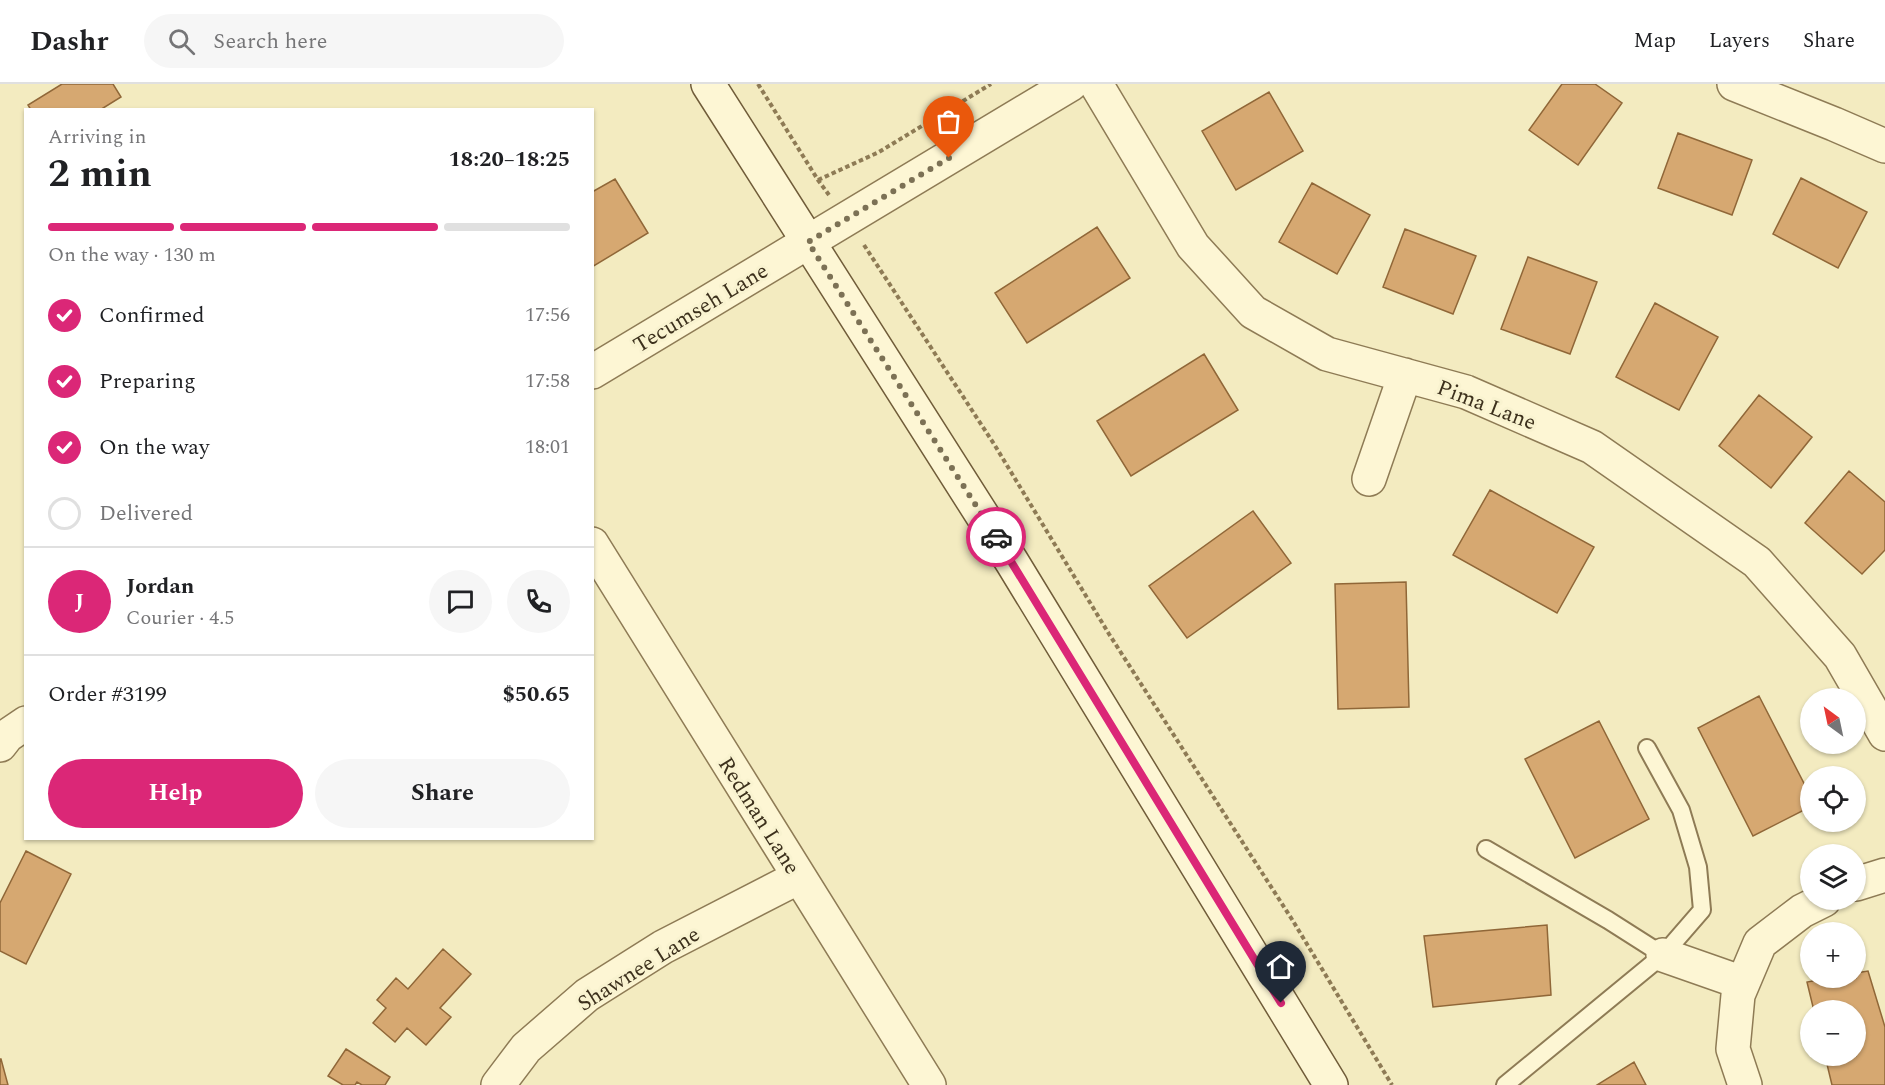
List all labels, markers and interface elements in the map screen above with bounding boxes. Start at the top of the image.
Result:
search box [144,14,564,68]
text: Dashr [30,20,108,63]
icon: search [165,25,198,58]
text: Search here [213,25,327,58]
text: Map [1634,25,1676,57]
text: Layers [1709,25,1770,57]
text: Share [1803,25,1855,57]
pin [923,96,974,158]
icon: bag [932,105,965,138]
text: Arriving in [48,122,146,152]
text: 18:20–18:25 [448,143,570,176]
text: 2 min [48,145,152,204]
text: On the way · 130 m [48,240,216,270]
street label: Tecumseh Lane [627,255,775,362]
icon: check [48,299,81,332]
text: Confirmed [99,299,205,332]
text: 17:56 [525,300,570,330]
icon: check [48,365,81,398]
text: Preparing [99,365,196,398]
text: 17:58 [525,366,570,396]
street label: Pima Lane [1432,371,1541,439]
icon: check [48,431,81,464]
text: On the way [99,431,210,464]
text: 18:01 [525,432,570,462]
text: Delivered [99,497,193,530]
courier [966,507,1026,567]
icon: car [980,521,1013,554]
text: Jordan [126,570,194,603]
button: chat [429,570,492,633]
button: phone [507,570,570,633]
text: J [75,585,84,618]
text: Courier · 4.5 [126,603,234,633]
text: Order #3199 [48,678,167,711]
text: $50.65 [502,678,570,711]
north arrow [1800,688,1866,754]
map controls [1800,688,1866,1066]
street label: Redman Lane [709,750,808,881]
button: Help [48,759,303,828]
button: Share [315,759,570,828]
button: locate [1800,766,1866,832]
button: layers [1800,844,1866,910]
street label: Shawnee Lane [571,918,707,1020]
button: + [1800,922,1866,988]
pin [1255,941,1306,1003]
icon: home [1264,950,1297,983]
button: − [1800,1000,1866,1066]

